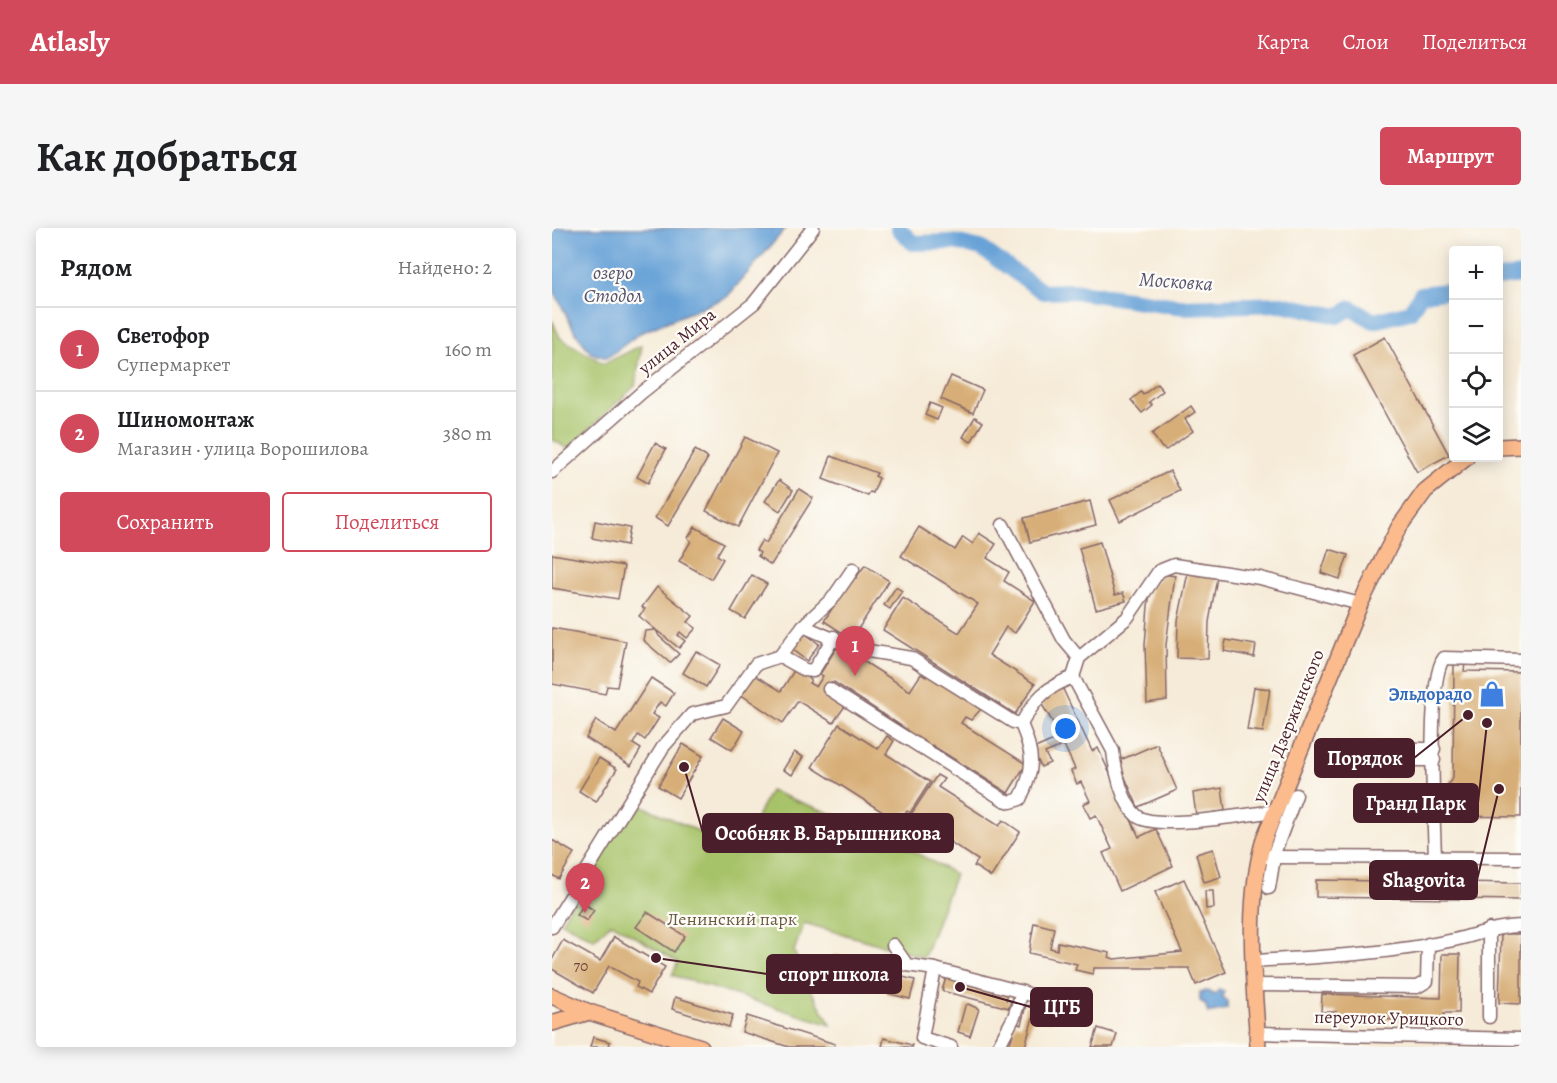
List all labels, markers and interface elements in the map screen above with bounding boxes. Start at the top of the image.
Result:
text: Atlasly [30,23,109,61]
text: Карта [1256,28,1309,56]
text: Слои [1342,28,1389,56]
text: Поделиться [1422,28,1527,56]
button: Маршрут [1380,127,1521,185]
text: Как добраться [36,128,298,185]
map controls [1449,246,1503,462]
button: + [1449,246,1503,300]
text: Рядом [60,250,132,285]
text: Найдено: 2 [397,254,492,281]
water label: озеро Стодол [584,259,642,309]
water label: Московка [1138,265,1214,298]
button: − [1449,300,1503,354]
street label: улица Мира [633,302,721,380]
text: Светофор [117,321,210,351]
text: 1 [76,336,83,363]
text: 160 m [445,336,492,363]
text: Супермаркет [117,351,231,378]
button: locate [1449,354,1503,408]
text: Шиномонтаж [117,405,254,435]
button: layers [1449,408,1503,462]
text: 2 [75,420,84,447]
text: 380 m [443,420,492,447]
text: Магазин · улица Ворошилова [117,435,369,462]
button: Сохранить [60,492,270,552]
button: Поделиться [282,492,492,552]
pin: 1 [836,626,874,676]
street label: улица Дзержинского [1246,646,1330,807]
shop icon: Эльдорадо [1477,679,1507,709]
place label: Эльдорадо [1389,682,1472,706]
your location [1051,714,1080,743]
callout: Порядок [1315,739,1414,777]
text: Порядок [1327,745,1403,772]
callout: Гранд Парк [1354,784,1478,822]
text: Гранд Парк [1366,790,1467,817]
callout: Особняк В. Барышникова [703,814,953,852]
text: Особняк В. Барышникова [715,820,942,847]
callout: Shagovita [1370,861,1477,899]
pin: 2 [566,864,604,913]
text: Shagovita [1383,867,1466,894]
park label: Ленинский парк [667,907,797,931]
callout: спорт школа [767,955,901,993]
house number: 70 [574,956,588,976]
text: спорт школа [779,961,890,988]
callout: ЦГБ [1031,988,1092,1026]
text: ЦГБ [1043,994,1081,1021]
street label: переулок Урицкого [1314,1005,1464,1031]

